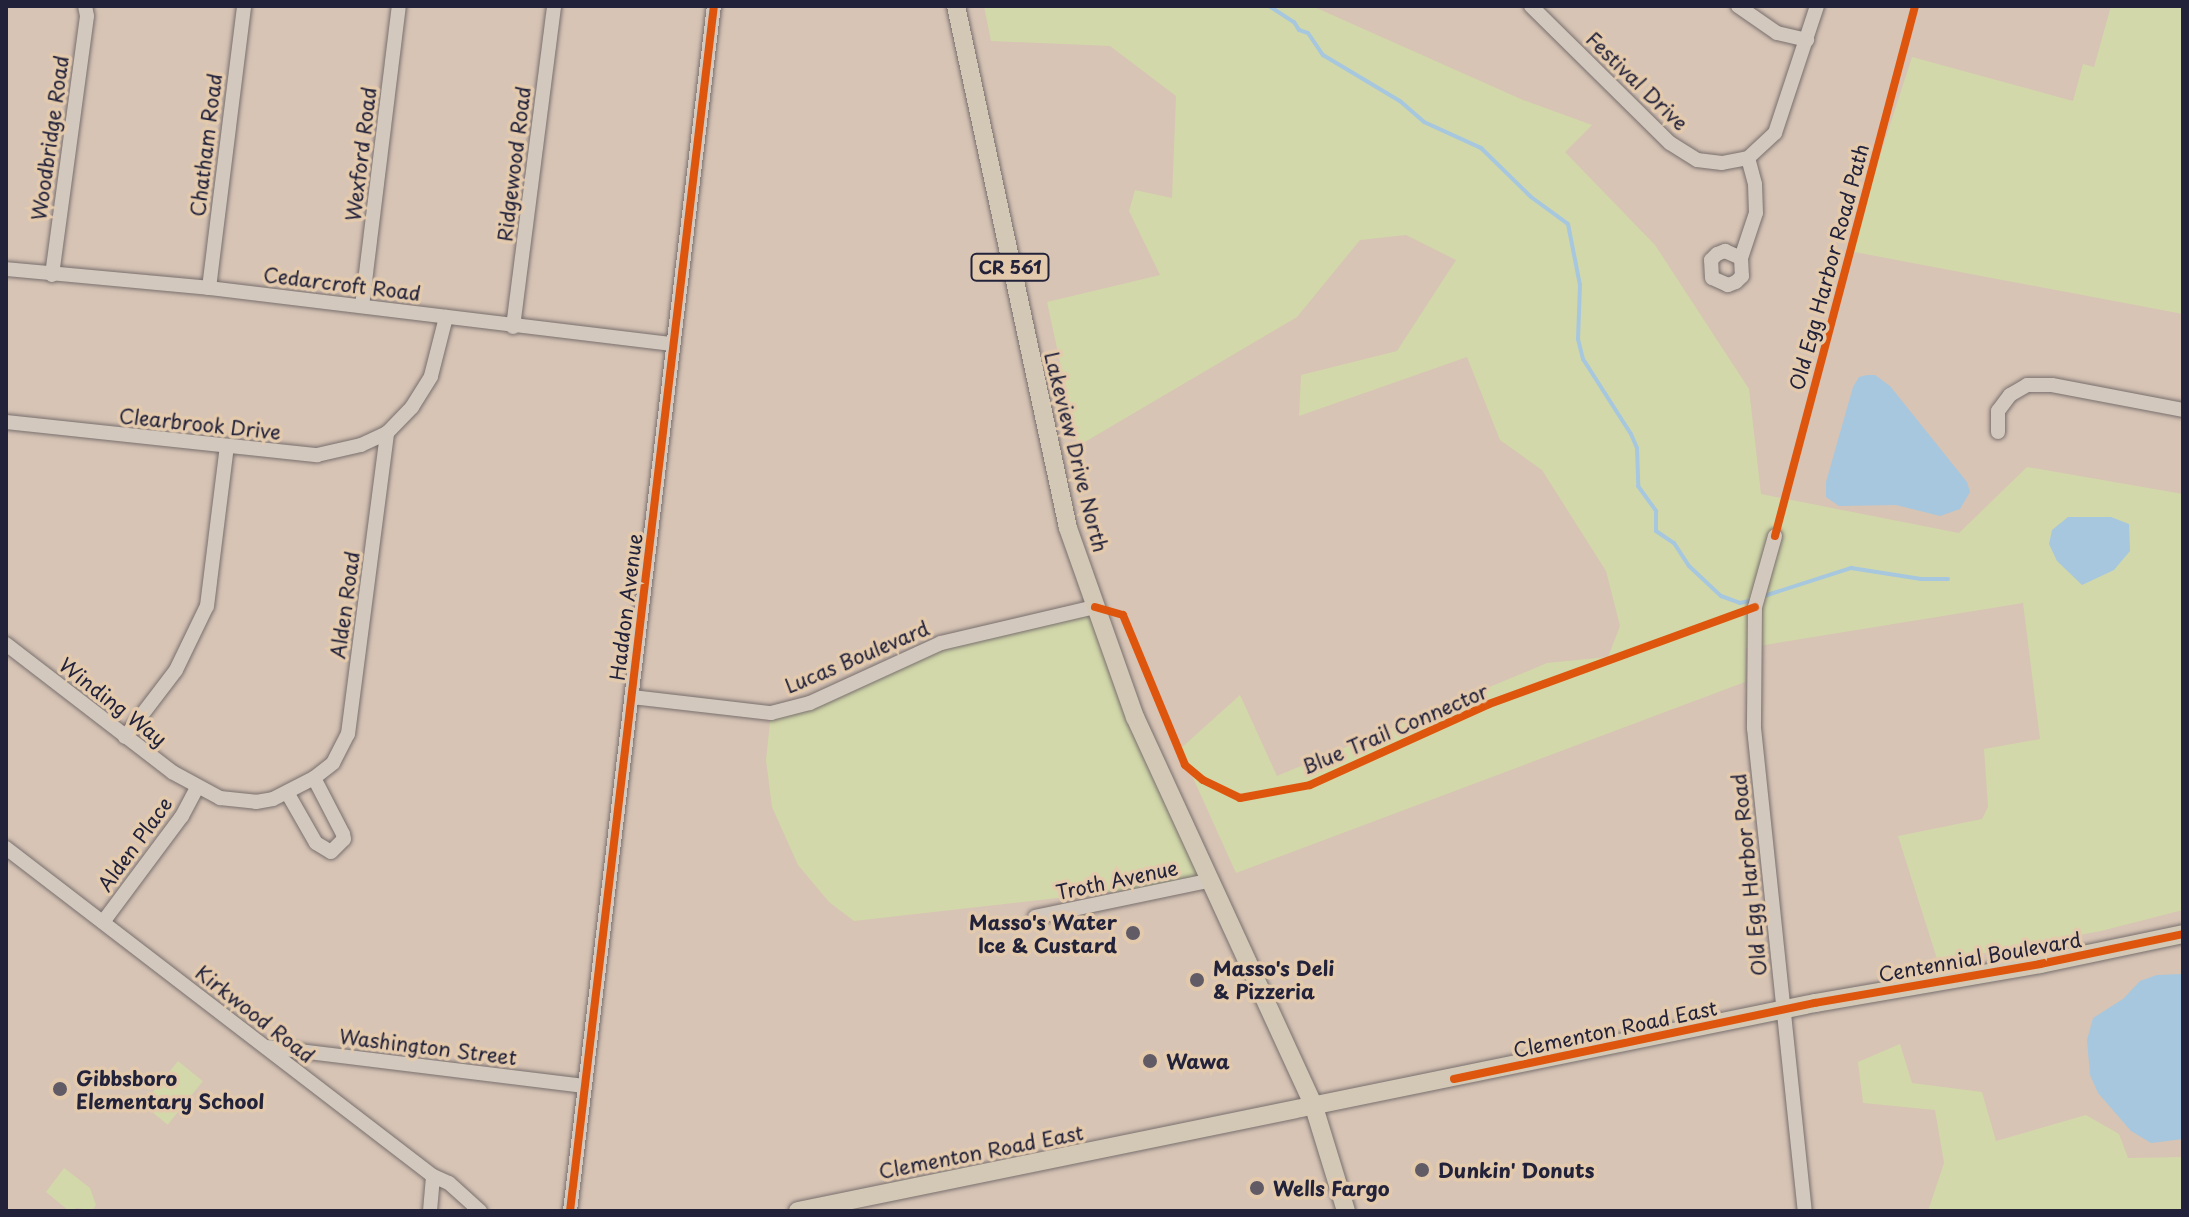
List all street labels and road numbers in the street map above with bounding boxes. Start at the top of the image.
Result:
street label: Festival Drive [1582,27,1692,135]
street label: Woodbridge Road [26,53,74,223]
street label: Chatham Road [185,72,227,218]
street label: Ridgewood Road [493,85,535,243]
street label: Wexford Road [341,86,381,222]
street label: Old Egg Harbor Road Path [1785,141,1873,393]
road number: CR 561 [968,253,1052,281]
street label: Cedarcroft Road [261,262,423,306]
street label: Lakeview Drive North [1039,349,1113,555]
street label: Clearbrook Drive [117,403,283,445]
street label: Haddon Avenue [605,532,647,682]
street label: Alden Road [326,550,364,660]
street label: Lucas Boulevard [781,616,933,698]
street label: Winding Way [54,653,172,751]
street label: Blue Trail Connector [1298,679,1492,779]
street label: Old Egg Harbor Road [1726,772,1772,978]
street label: Alden Place [93,792,177,896]
street label: Troth Avenue [1053,855,1181,905]
street label: Centennial Boulevard [1877,927,2083,987]
street label: Kirkwood Road [191,960,319,1068]
street label: Clementon Road East [1511,996,1719,1062]
street label: Washington Street [338,1024,518,1070]
street label: Clementon Road East [877,1120,1085,1184]

